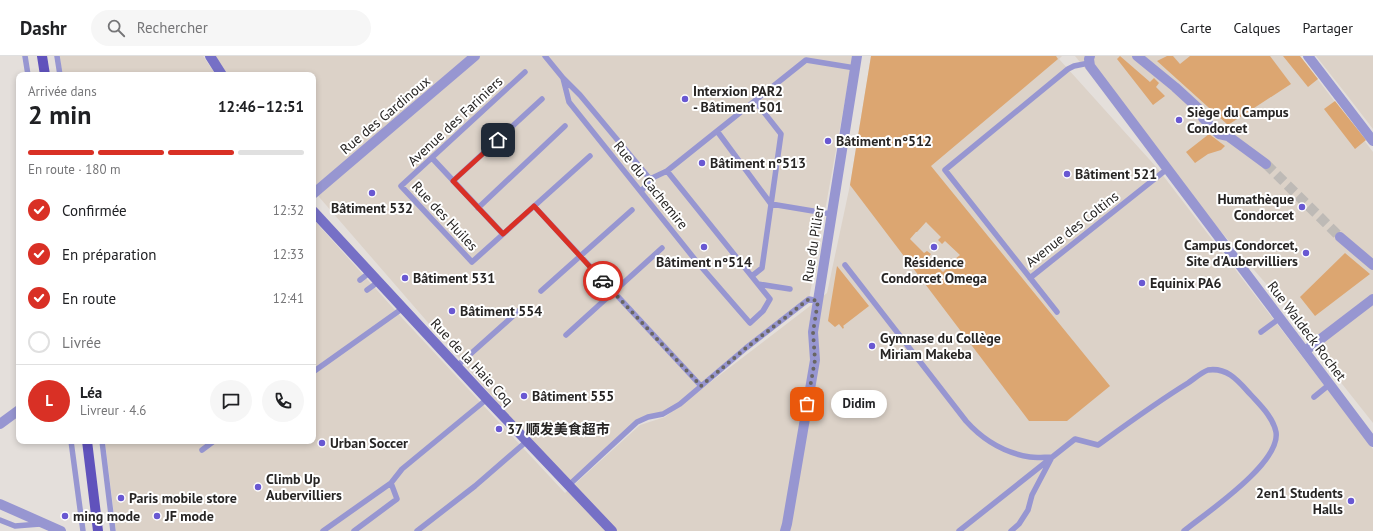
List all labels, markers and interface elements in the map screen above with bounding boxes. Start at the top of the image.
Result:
search box [91,10,371,46]
text: Dashr [20,16,67,40]
icon: search [105,17,127,39]
text: Rechercher [137,18,208,37]
text: Carte [1180,19,1212,37]
text: Calques [1234,19,1280,37]
text: Partager [1302,19,1353,37]
street label: Rue des Gardinoux [336,72,434,158]
street label: Avenue des Fariniers [404,72,506,170]
place label: Interxion PAR2 - Bâtiment 501 [693,82,783,116]
text: Arrivée dans [28,83,97,100]
marker: Interxion PAR2 - Bâtiment 501 [680,94,690,104]
text: 12:46–12:51 [218,97,304,116]
text: 2 min [28,98,91,131]
place label: Siège du Campus Condorcet [1187,103,1289,137]
marker: Siège du Campus Condorcet [1174,115,1184,125]
pin [481,123,515,157]
icon: home [487,129,509,151]
place label: Bâtiment n°512 [836,132,932,150]
marker: Bâtiment n°512 [823,136,833,146]
street label: Rue du Cachemire [610,137,692,233]
place label: Bâtiment n°513 [710,154,806,172]
marker: Bâtiment n°513 [697,158,707,168]
text: En route · 180 m [28,161,121,178]
place label: Bâtiment 521 [1075,165,1157,183]
marker: Bâtiment 521 [1062,169,1072,179]
street label: Rue des Huiles [408,177,482,255]
street label: Avenue des Coltins [1022,187,1122,271]
marker: Bâtiment 532 [367,188,377,198]
place label: Humathèque Condorcet [1217,190,1294,224]
icon: check [28,199,50,221]
place label: Bâtiment 532 [331,199,413,217]
text: Confirmée [62,201,127,220]
text: 12:32 [273,202,304,219]
marker: Humathèque Condorcet [1297,202,1307,212]
street label: Rue du Pilier [798,204,828,283]
place label: Campus Condorcet, Site d'Aubervilliers [1184,236,1298,270]
marker: Bâtiment n°514 [699,242,709,252]
marker: Résidence Condorcet Omega [929,242,939,252]
icon: check [28,243,50,265]
text: En préparation [62,245,157,264]
text: 12:33 [273,246,304,263]
marker: Campus Condorcet, Site d'Aubervilliers [1301,248,1311,258]
place label: Bâtiment n°514 [656,253,752,271]
place label: Résidence Condorcet Omega [881,253,987,287]
courier [583,261,623,301]
place label: Bâtiment 531 [413,269,495,287]
icon: car [592,270,614,292]
marker: Bâtiment 531 [400,273,410,283]
place label: Equinix PA6 [1150,274,1221,292]
marker: Equinix PA6 [1137,278,1147,288]
street label: Rue Waldeck Rochet [1264,278,1351,385]
icon: check [28,287,50,309]
text: En route [62,289,116,308]
text: 12:41 [273,290,304,307]
place label: Bâtiment 554 [460,302,542,320]
marker: Bâtiment 554 [447,306,457,316]
street label: Rue de la Haie Coq [427,314,517,410]
place label: Gymnase du Collège Miriam Makeba [880,329,1001,363]
text: Livrée [62,333,101,352]
marker: Gymnase du Collège Miriam Makeba [867,341,877,351]
button: chat [210,380,252,422]
button: phone [262,380,304,422]
text: Léa [80,383,102,402]
place label: Bâtiment 555 [532,387,614,405]
pin [790,387,824,421]
callout: Didim [831,390,887,418]
text: L [45,391,53,410]
marker: Bâtiment 555 [519,391,529,401]
icon: bag [796,393,818,415]
text: Didim [843,395,875,412]
text: Livreur · 4.6 [80,402,146,419]
place label: 37 顺发美食超市 [507,420,610,438]
marker: 37 顺发美食超市 [494,424,504,434]
place label: Urban Soccer [330,434,408,452]
marker: Urban Soccer [317,438,327,448]
place label: Climb Up Aubervilliers [266,470,342,504]
marker: Climb Up Aubervilliers [253,482,263,492]
place label: 2en1 Students Halls [1256,484,1343,518]
place label: Paris mobile store [129,489,237,507]
marker: Paris mobile store [116,493,126,503]
marker: 2en1 Students Halls [1346,496,1356,506]
place label: ming mode [73,507,140,525]
place label: JF mode [164,507,214,525]
marker: ming mode [60,511,70,521]
marker: JF mode [152,511,162,521]

